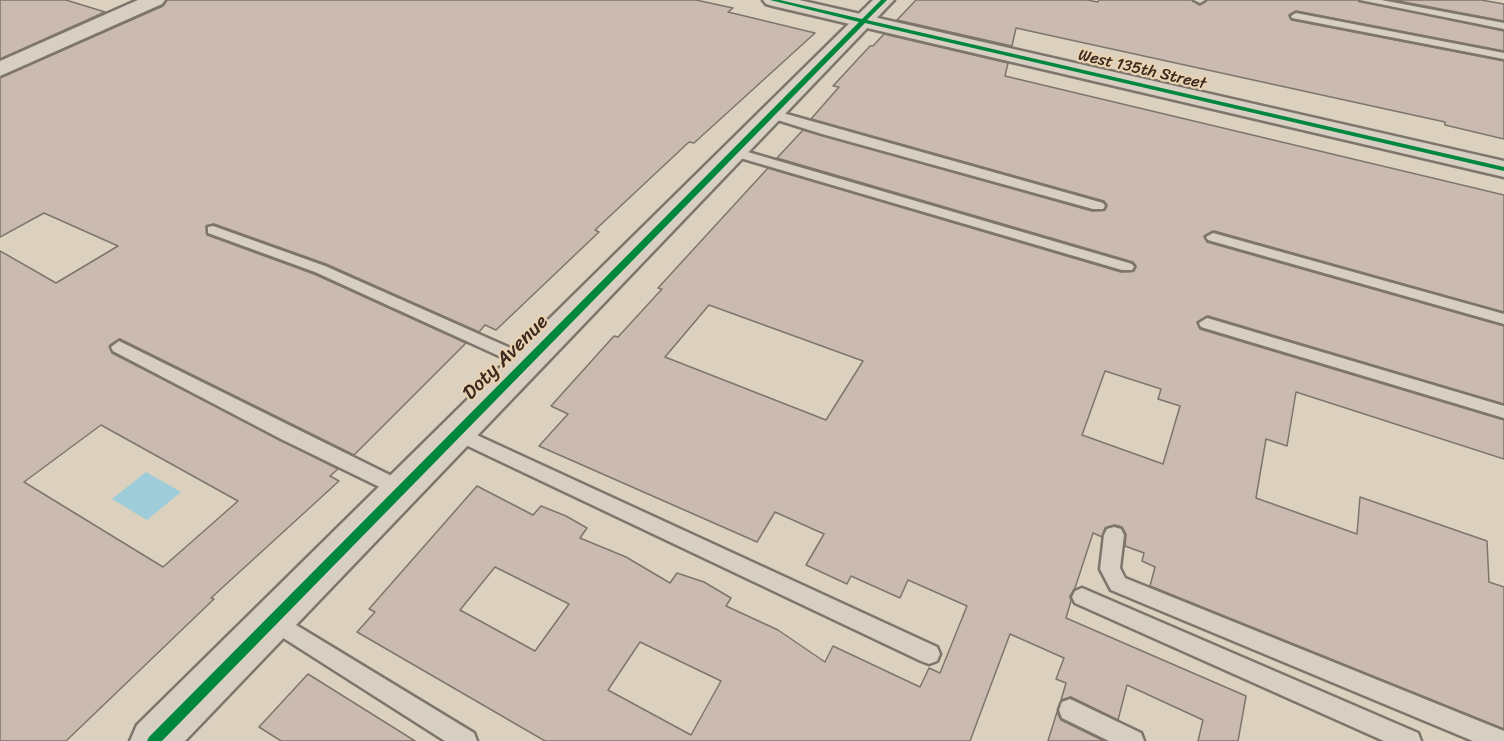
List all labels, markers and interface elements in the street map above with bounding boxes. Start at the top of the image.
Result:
street label: West 135th Street [1076,46,1208,94]
street label: Doty Avenue [459,311,553,405]

